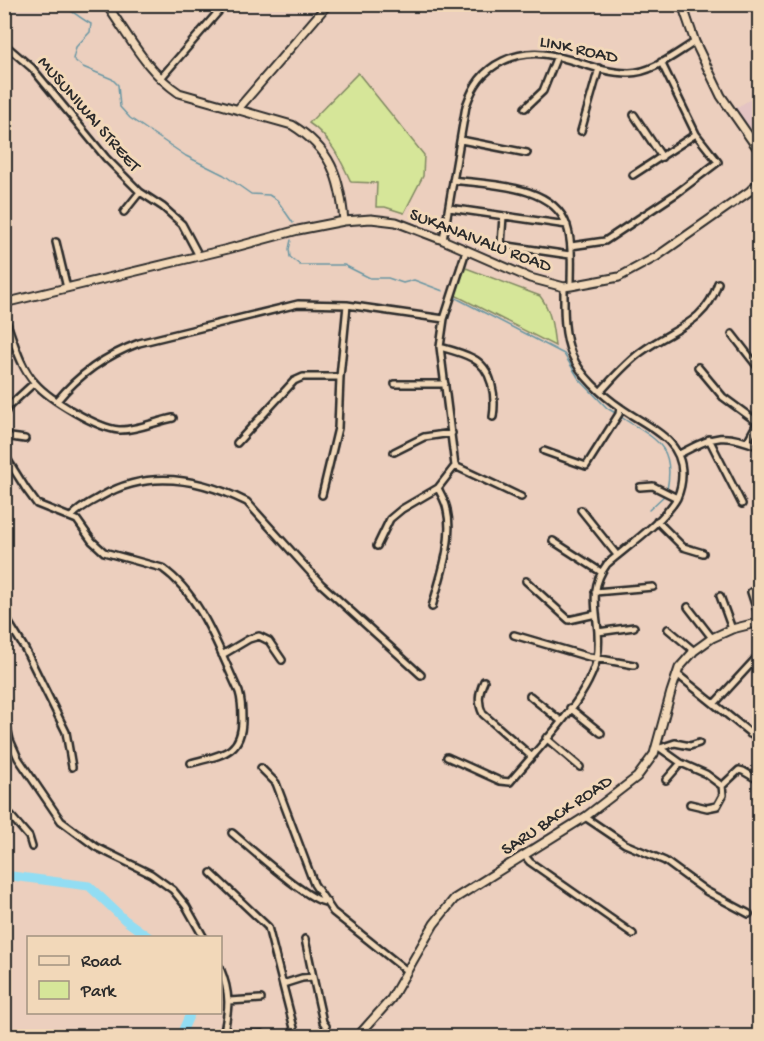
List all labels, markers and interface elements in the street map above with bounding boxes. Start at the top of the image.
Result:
street label: LINK ROAD [537,32,620,69]
street label: MUSUNIWAI STREET [32,53,145,178]
street label: SUKANAIVALU ROAD [406,205,554,278]
street label: SARU BACK ROAD [498,771,617,861]
legend [27,936,222,1014]
text: Road [81,952,122,973]
text: Park [80,982,117,1003]

